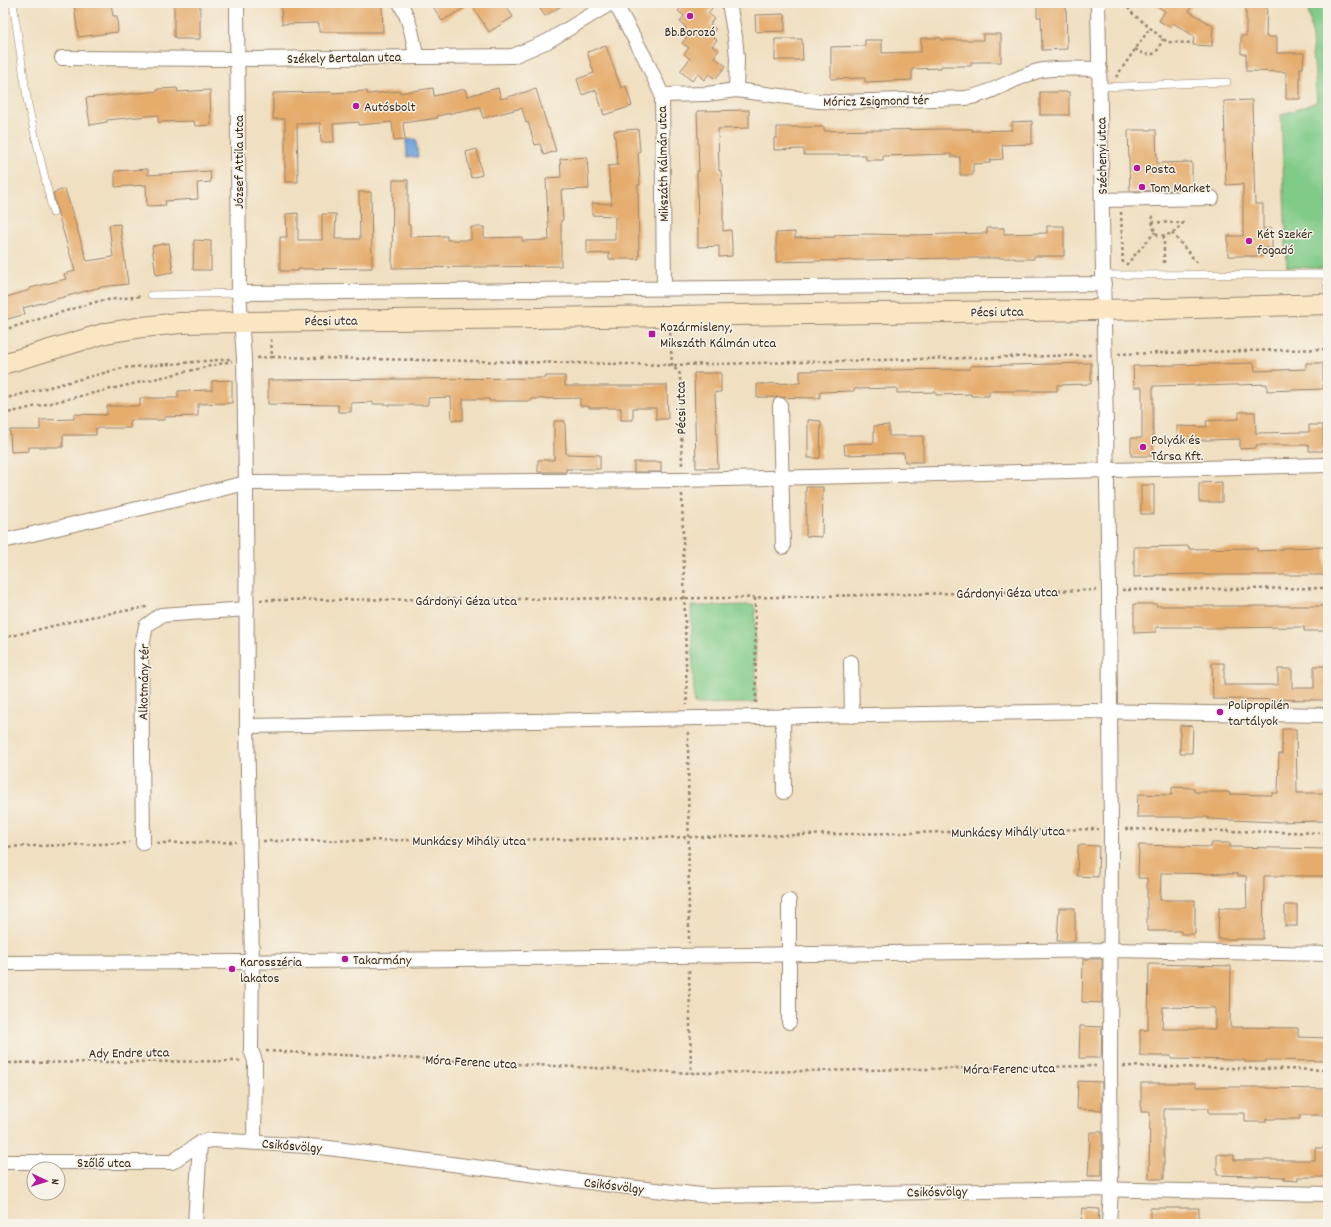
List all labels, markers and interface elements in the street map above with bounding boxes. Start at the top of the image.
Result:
marker: Bb.Borozó [685,11,695,21]
place label: Bb.Borozó [665,23,715,43]
street label: Székely Bertalan utca [287,48,402,70]
street label: Móricz Zsigmond tér [823,91,930,113]
place label: Autósbolt [364,98,416,118]
marker: Autósbolt [351,101,361,111]
street label: Mikszáth Kálmán utca [653,105,675,222]
street label: József Attila utca [230,115,250,209]
street label: Széchenyi utca [1092,117,1114,195]
place label: Posta [1145,160,1176,180]
marker: Posta [1132,163,1142,173]
place label: Tom Market [1150,179,1210,199]
marker: Tom Market [1137,182,1147,192]
place label: Két Szekér fogadó [1257,225,1313,261]
marker: Két Szekér fogadó [1244,236,1254,246]
street label: Pécsi utca [970,303,1024,323]
street label: Pécsi utca [304,312,358,332]
place label: Kozármisleny, Mikszáth Kálmán utca [660,318,776,354]
marker: Kozármisleny, Mikszáth Kálmán utca [647,329,657,339]
street label: Pécsi utca [672,381,692,435]
place label: Polyák és Társa Kft. [1151,431,1203,467]
marker: Polyák és Társa Kft. [1138,442,1148,452]
street label: Gárdonyi Géza utca [956,583,1058,605]
street label: Gárdonyi Géza utca [415,592,517,612]
street label: Alkotmány tér [134,643,156,720]
place label: Polipropilén tartályok [1228,696,1289,732]
marker: Polipropilén tartályok [1215,707,1225,717]
street label: Munkácsy Mihály utca [951,822,1065,844]
street label: Munkácsy Mihály utca [412,832,526,852]
place label: Takarmány [353,951,412,971]
place label: Karosszéria lakatos [240,953,302,989]
marker: Takarmány [340,954,350,964]
marker: Karosszéria lakatos [227,964,237,974]
street label: Ady Endre utca [89,1043,170,1065]
street label: Móra Ferenc utca [425,1051,518,1075]
street label: Móra Ferenc utca [963,1059,1056,1081]
street label: Csikósvölgy [261,1134,323,1160]
street label: Szőlő utca [77,1154,131,1174]
north arrow [26,1161,66,1201]
street label: Csikósvölgy [583,1173,645,1201]
text: N [46,1178,62,1185]
street label: Csikósvölgy [907,1182,968,1204]

